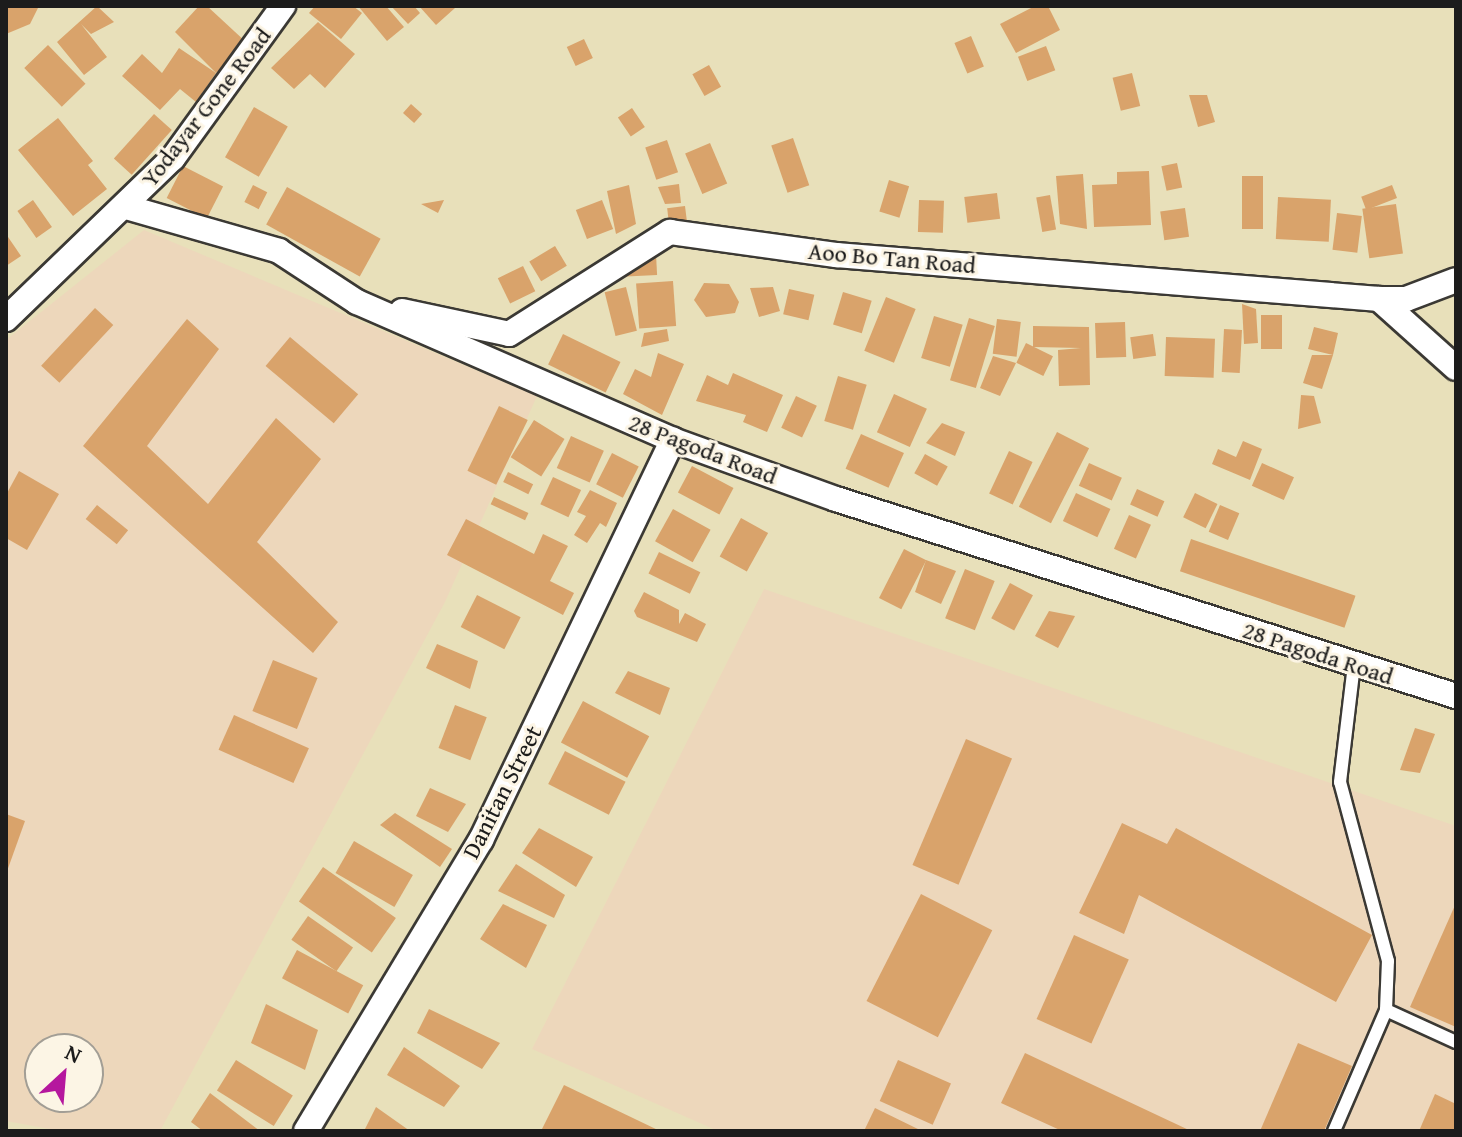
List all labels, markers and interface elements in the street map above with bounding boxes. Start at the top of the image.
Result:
street label: Yodayar Gone Road [135,22,277,192]
street label: Aoo Bo Tan Road [807,236,977,280]
street label: 28 Pagoda Road [625,408,781,490]
street label: 28 Pagoda Road [1239,615,1397,691]
street label: Danitan Street [456,721,548,863]
north arrow [24,1033,104,1113]
text: N [60,1036,87,1071]

